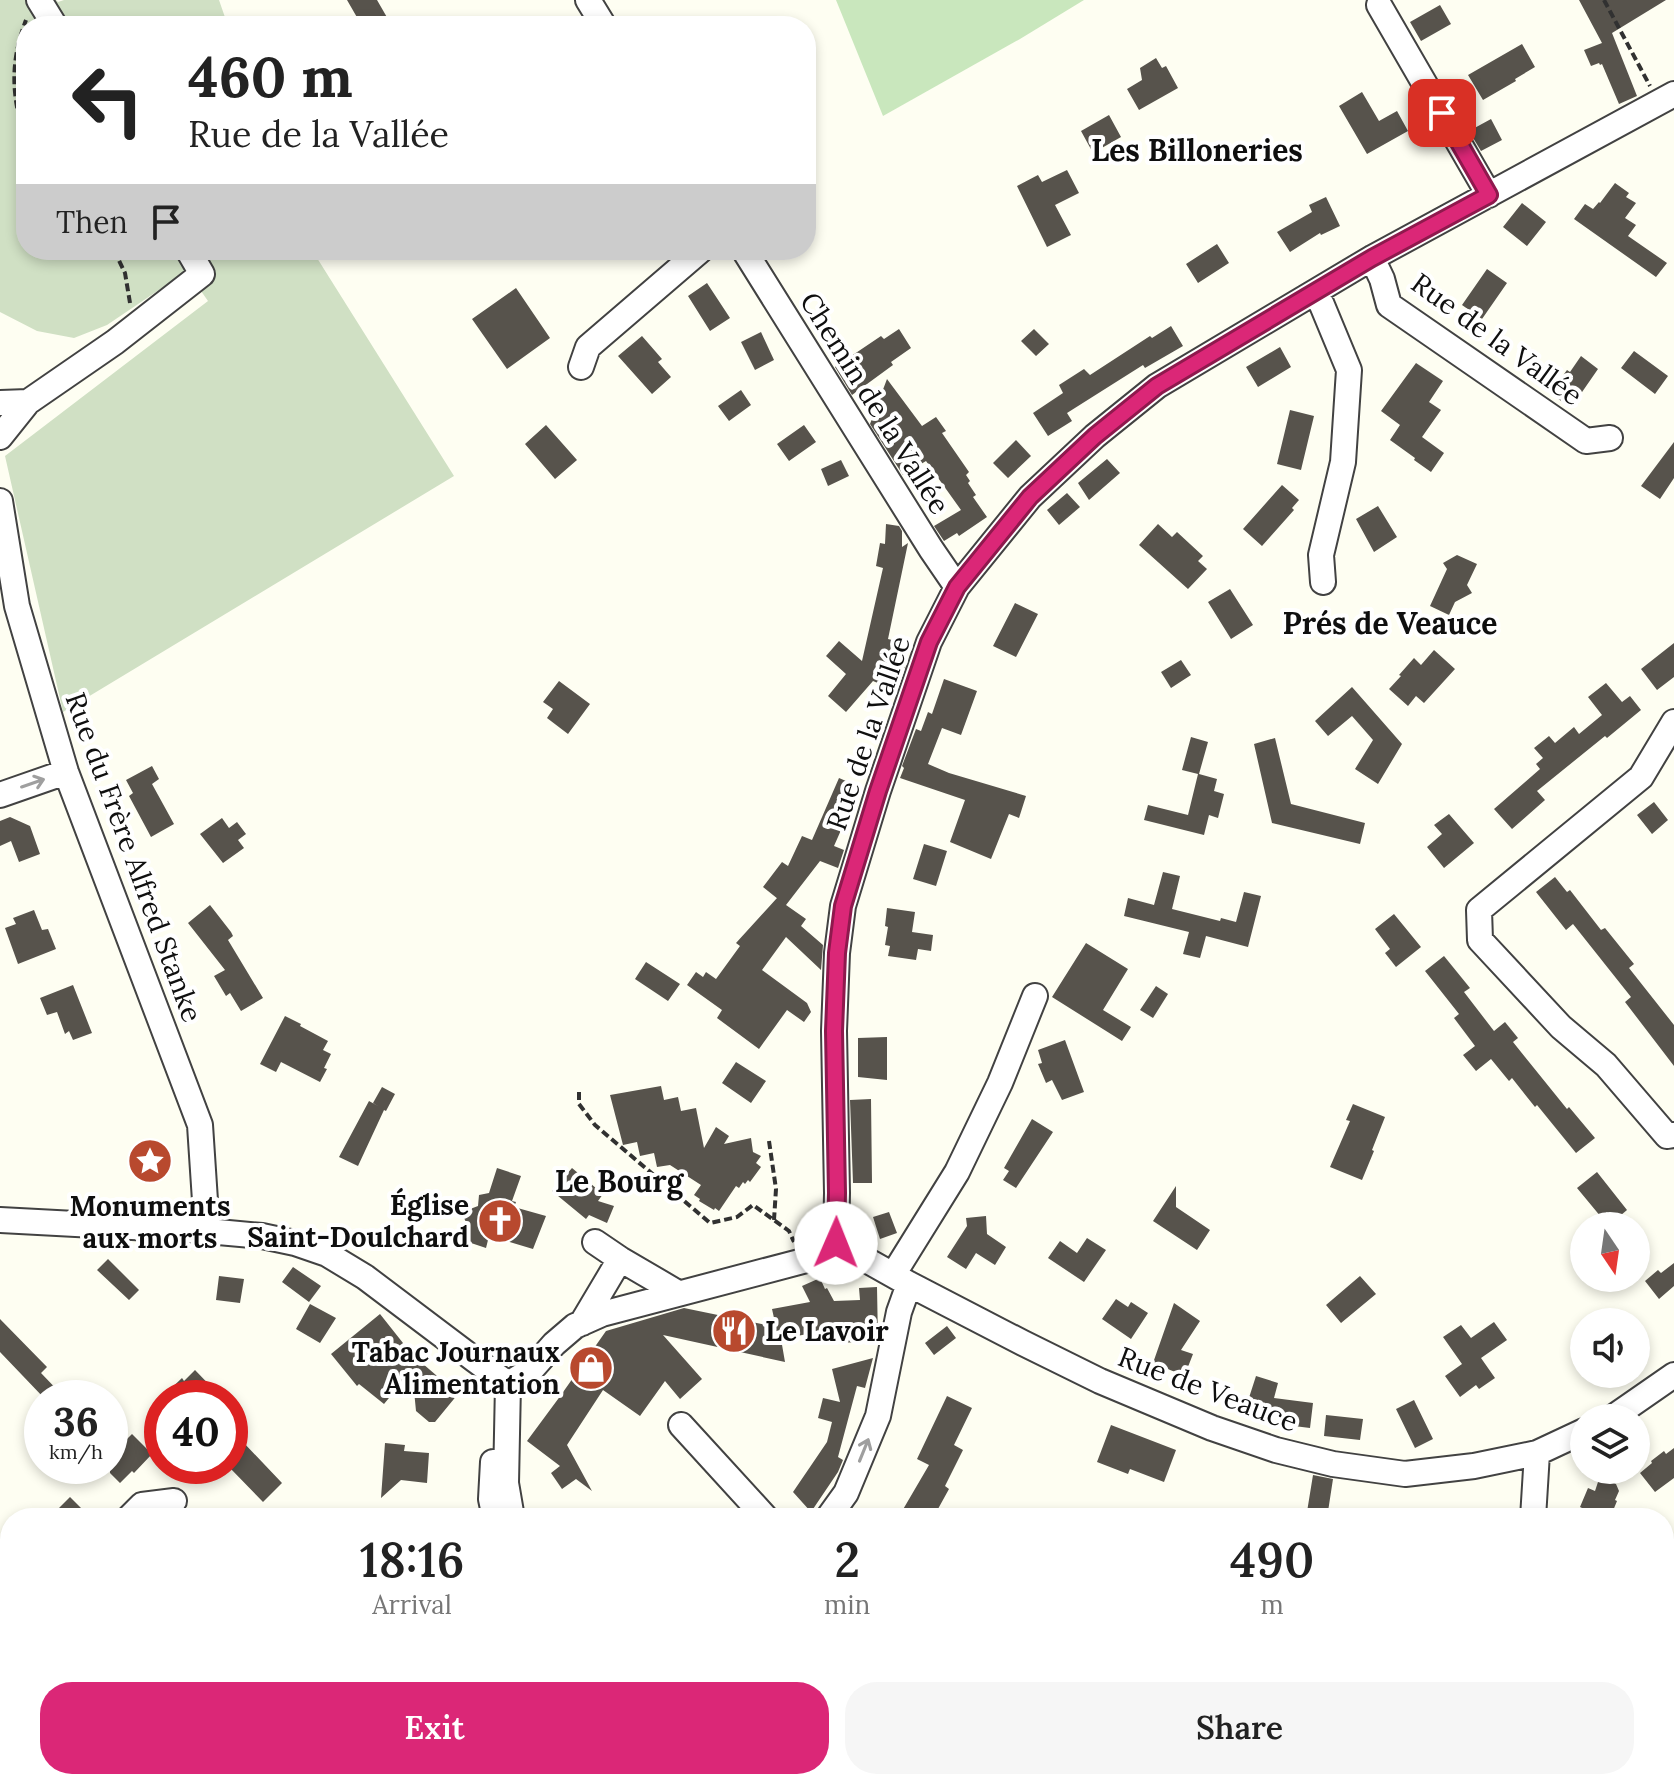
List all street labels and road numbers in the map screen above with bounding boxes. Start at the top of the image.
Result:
street label: Rue de la Vallée [1404,265,1590,413]
street label: Chemin de la Vallée [792,285,958,521]
street label: Rue de la Vallée [818,631,918,835]
street label: Rue du Frère Alfred Stanke [58,687,210,1027]
street label: Rue de Veauce [1113,1338,1303,1440]

